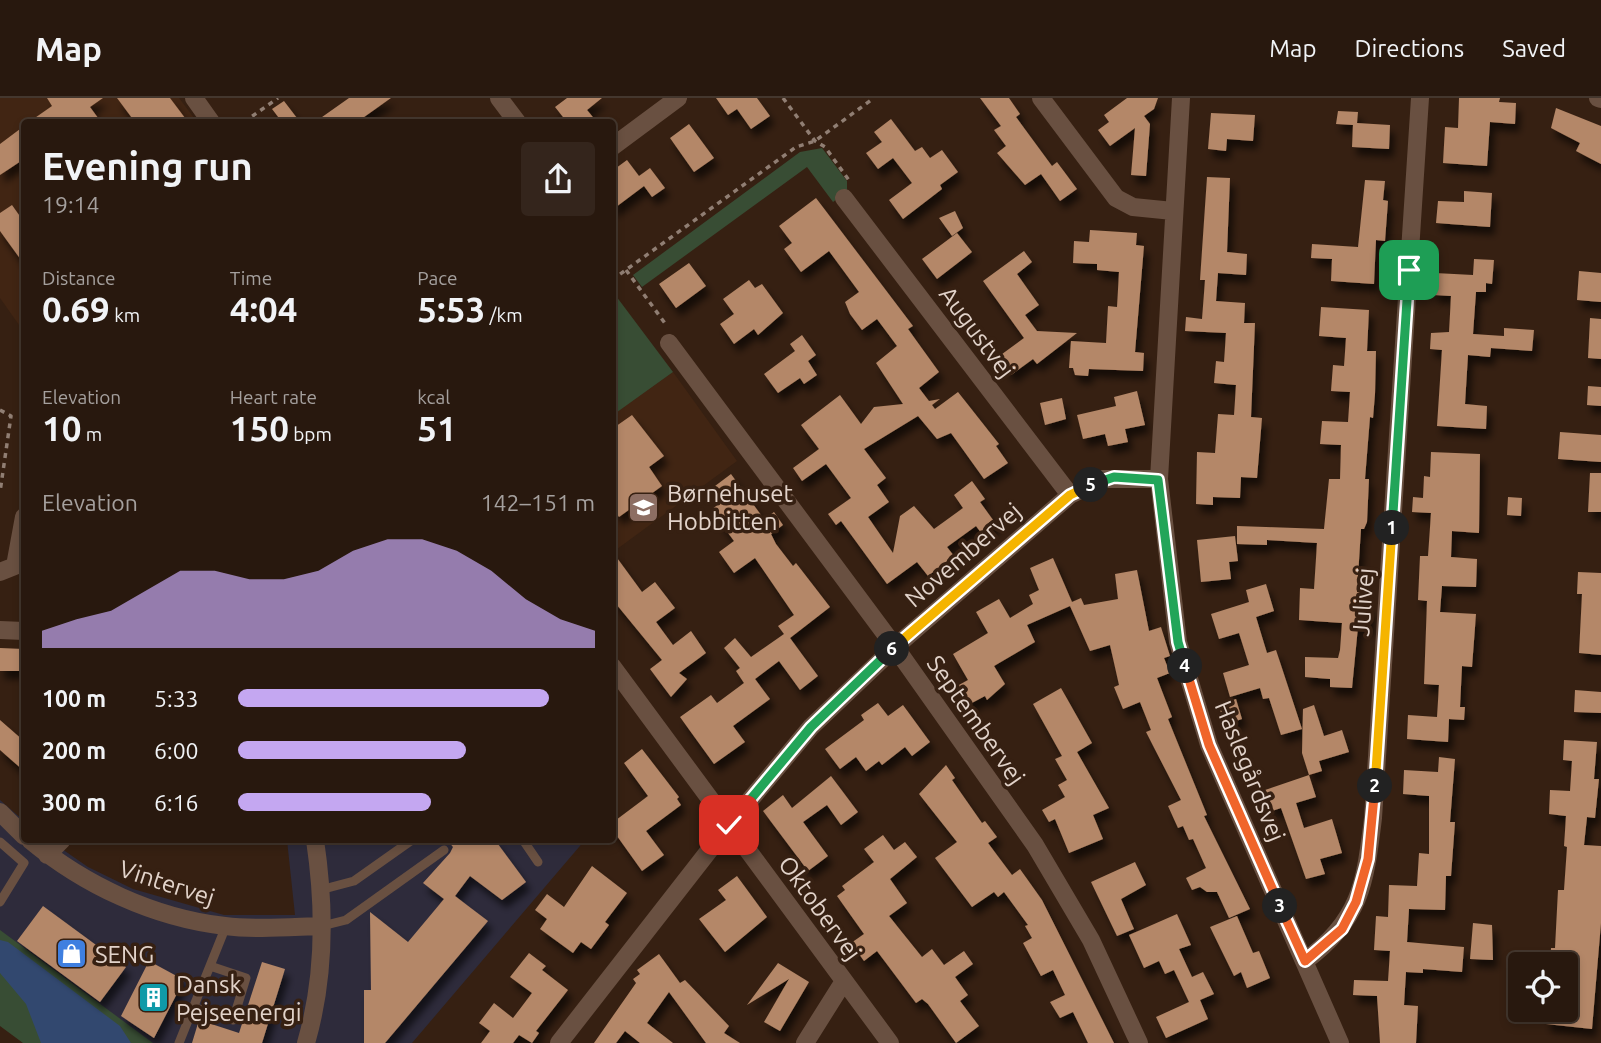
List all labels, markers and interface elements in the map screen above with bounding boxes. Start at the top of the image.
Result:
text: Map [35,30,102,67]
text: Map [1269,35,1316,62]
text: Directions [1354,35,1464,62]
text: Saved [1502,35,1566,62]
button: share [521,142,595,216]
text: Evening run [42,145,253,187]
text: 19:14 [42,192,100,217]
pin [1379,240,1439,300]
icon: arrive [1390,251,1428,289]
text: Distance [42,267,116,289]
text: Time [230,267,272,289]
text: Pace [417,267,458,289]
street label: Augustvej [934,281,1020,383]
text: 0.69 [42,289,110,329]
text: 4:04 [230,289,298,329]
text: 5:53 [417,289,485,329]
text: km [110,304,140,326]
text: /km [485,304,523,326]
text: Elevation [42,386,121,408]
text: Heart rate [230,386,317,408]
text: kcal [417,386,450,408]
text: 10 [42,408,81,448]
text: 150 [230,408,289,448]
text: 51 [417,408,457,448]
text: m [81,423,102,445]
text: bpm [289,423,332,445]
pin: 5 [1074,468,1108,502]
text: 5 [1085,473,1096,495]
place label: Børnehuset Hobbitten [667,480,793,535]
text: Elevation [42,490,138,515]
text: 142–151 m [481,490,595,515]
school or university icon: Børnehuset Hobbitten [627,490,661,524]
street label: Novembervej [900,497,1026,613]
pin: 1 [1374,510,1410,546]
text: 1 [1386,516,1397,538]
street label: Julivej [1347,567,1379,637]
pin: 6 [874,632,910,666]
text: 6 [886,637,897,659]
pin: 4 [1168,648,1202,684]
street label: Septembervej [922,650,1030,790]
text: 4 [1179,654,1190,676]
text: 100 m [42,686,106,711]
text: 5:33 [154,686,199,711]
street label: Haslegårdsvej [1209,697,1291,845]
text: 200 m [42,738,106,763]
text: 6:00 [154,738,199,763]
pin: 2 [1358,768,1392,804]
text: 2 [1369,774,1380,796]
text: 300 m [42,790,106,815]
text: 6:16 [154,790,199,815]
pin [699,795,759,855]
icon: check [710,806,748,844]
street label: Oktobervej [773,851,867,965]
street label: Vintervej [116,855,218,911]
pin: 3 [1262,888,1298,924]
text: 3 [1274,894,1285,916]
shop icon: SENG [55,937,89,971]
place label: SENG [95,941,154,968]
map controls [1508,952,1578,1022]
button: locate [1508,952,1578,1022]
place label: Dansk Pejseenergi [176,971,302,1026]
building icon: Dansk Pejseenergi [136,981,170,1015]

